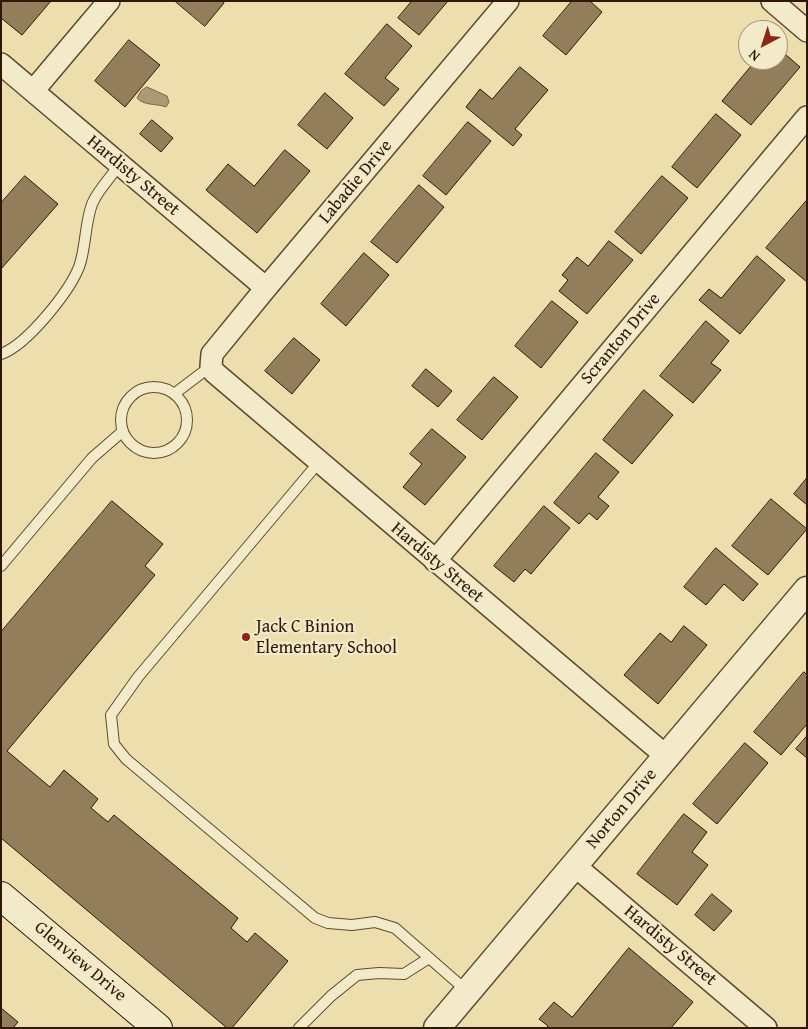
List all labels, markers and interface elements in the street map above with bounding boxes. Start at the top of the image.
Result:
north arrow [738,20,788,70]
text: N [744,45,764,66]
street label: Hardisty Street [82,131,184,221]
street label: Labadie Drive [315,136,397,228]
street label: Scranton Drive [577,289,665,389]
street label: Hardisty Street [386,518,488,608]
place label: Jack C Binion Elementary School [256,616,397,659]
marker: Jack C Binion Elementary School [240,631,252,643]
street label: Norton Drive [582,764,662,854]
street label: Hardisty Street [619,901,721,991]
street label: Glenview Drive [29,917,131,1007]

